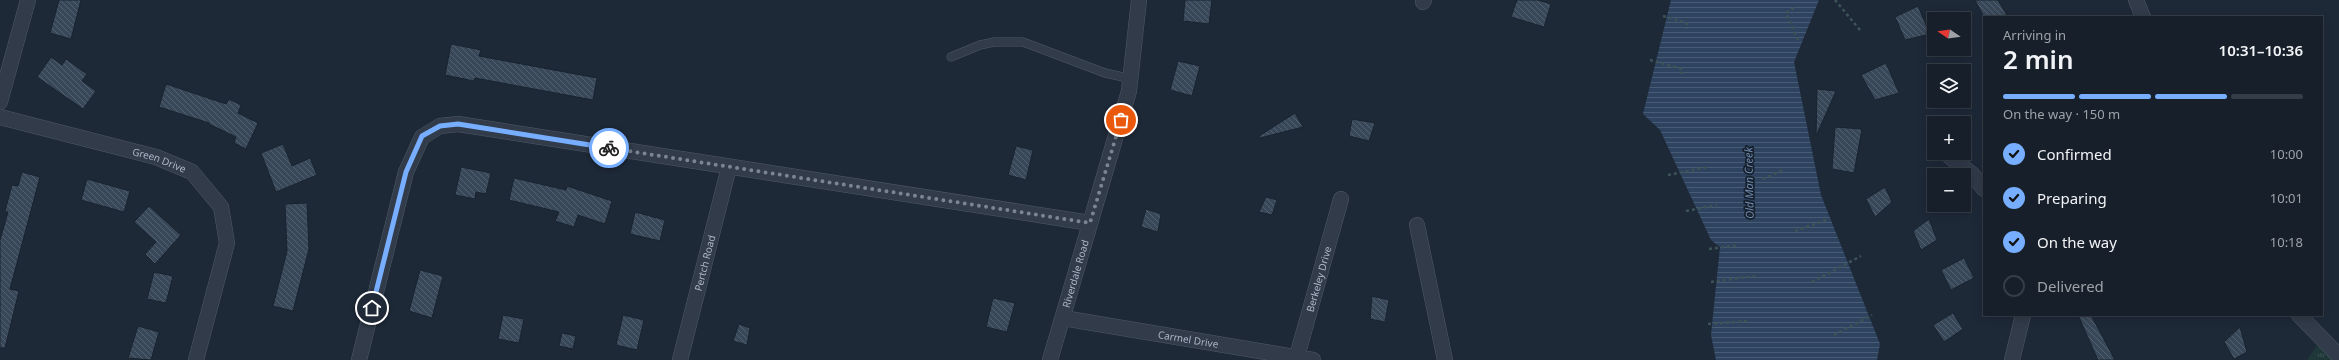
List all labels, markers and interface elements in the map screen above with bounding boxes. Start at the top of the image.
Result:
north arrow [1927,12,1971,56]
map controls [1927,12,1971,212]
text: Arriving in [2003,26,2066,44]
text: 10:31–10:36 [2219,40,2303,60]
text: 2 min [2003,41,2074,77]
button: layers [1927,64,1971,108]
pin [1104,103,1138,137]
text: On the way · 150 m [2003,105,2120,123]
icon: bag [1110,109,1132,131]
button: + [1927,116,1971,160]
courier [589,128,629,168]
icon: bike [598,137,620,159]
icon: check [2003,143,2025,165]
street label: Green Drive [131,144,189,176]
text: Confirmed [2037,144,2112,164]
text: 10:00 [2270,145,2303,163]
water label: Old Man Creek [1740,146,1757,219]
button: − [1927,168,1971,212]
icon: check [2003,187,2025,209]
text: Preparing [2037,188,2107,208]
text: 10:01 [2270,189,2303,207]
icon: check [2003,231,2025,253]
text: On the way [2037,232,2117,252]
text: 10:18 [2270,233,2303,251]
street label: Pertch Road [691,234,718,292]
street label: Riverdale Road [1059,238,1092,309]
street label: Berkeley Drive [1303,244,1335,314]
text: Delivered [2037,276,2104,296]
pin [355,291,389,325]
icon: home [361,297,383,319]
street label: Carmel Drive [1157,327,1220,351]

